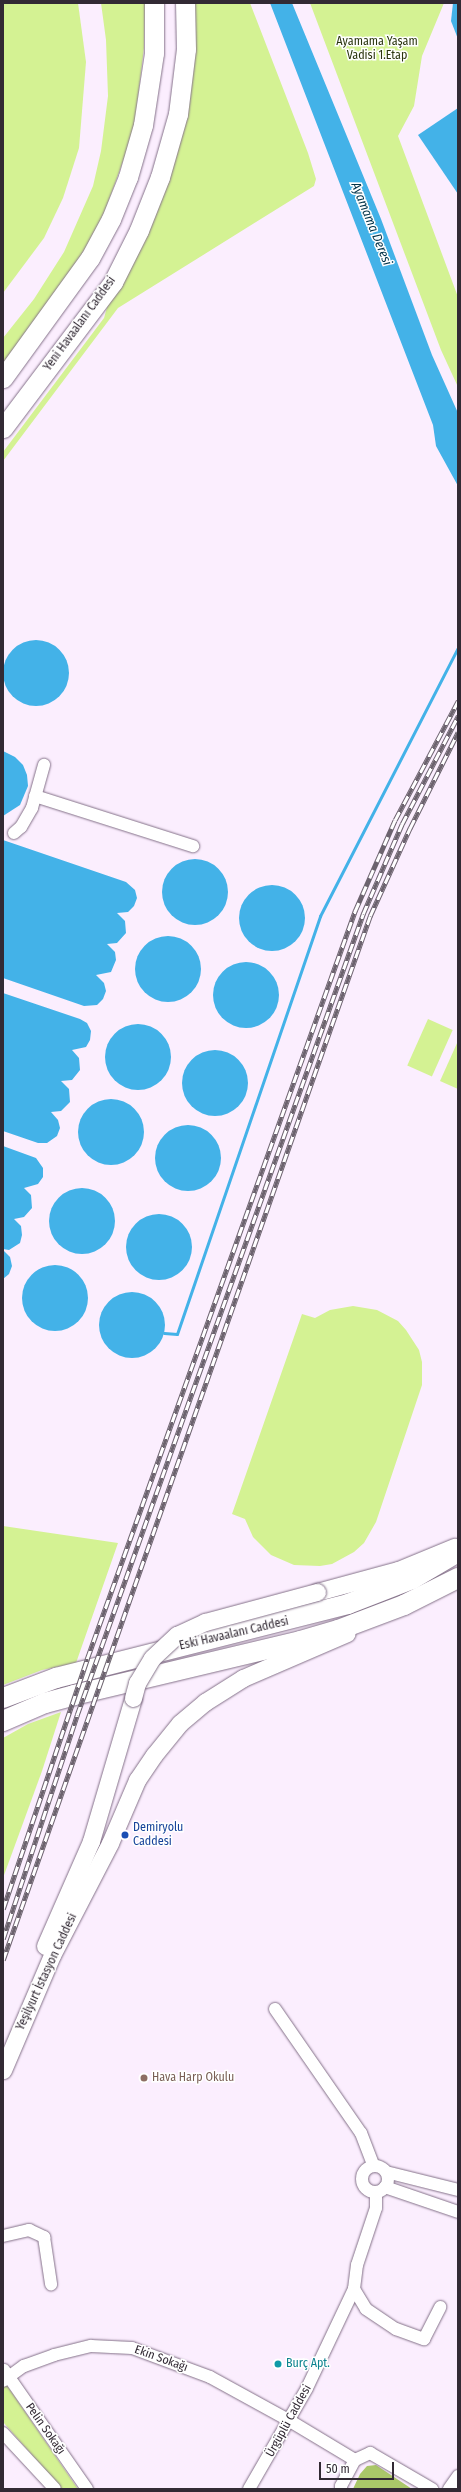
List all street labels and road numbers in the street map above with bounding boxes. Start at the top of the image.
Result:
street label: Yeni Havaalanı Caddesi [41,274,119,374]
street label: Eski Havaalanı Caddesi [178,1614,290,1654]
street label: Yeşilyurt İstasyon Caddesi [14,1911,80,2033]
street label: Ekin Sokağı [132,2343,190,2375]
street label: Ürgüplü Caddesi [263,2382,315,2460]
street label: Pelin Sokağı [22,2401,68,2457]

